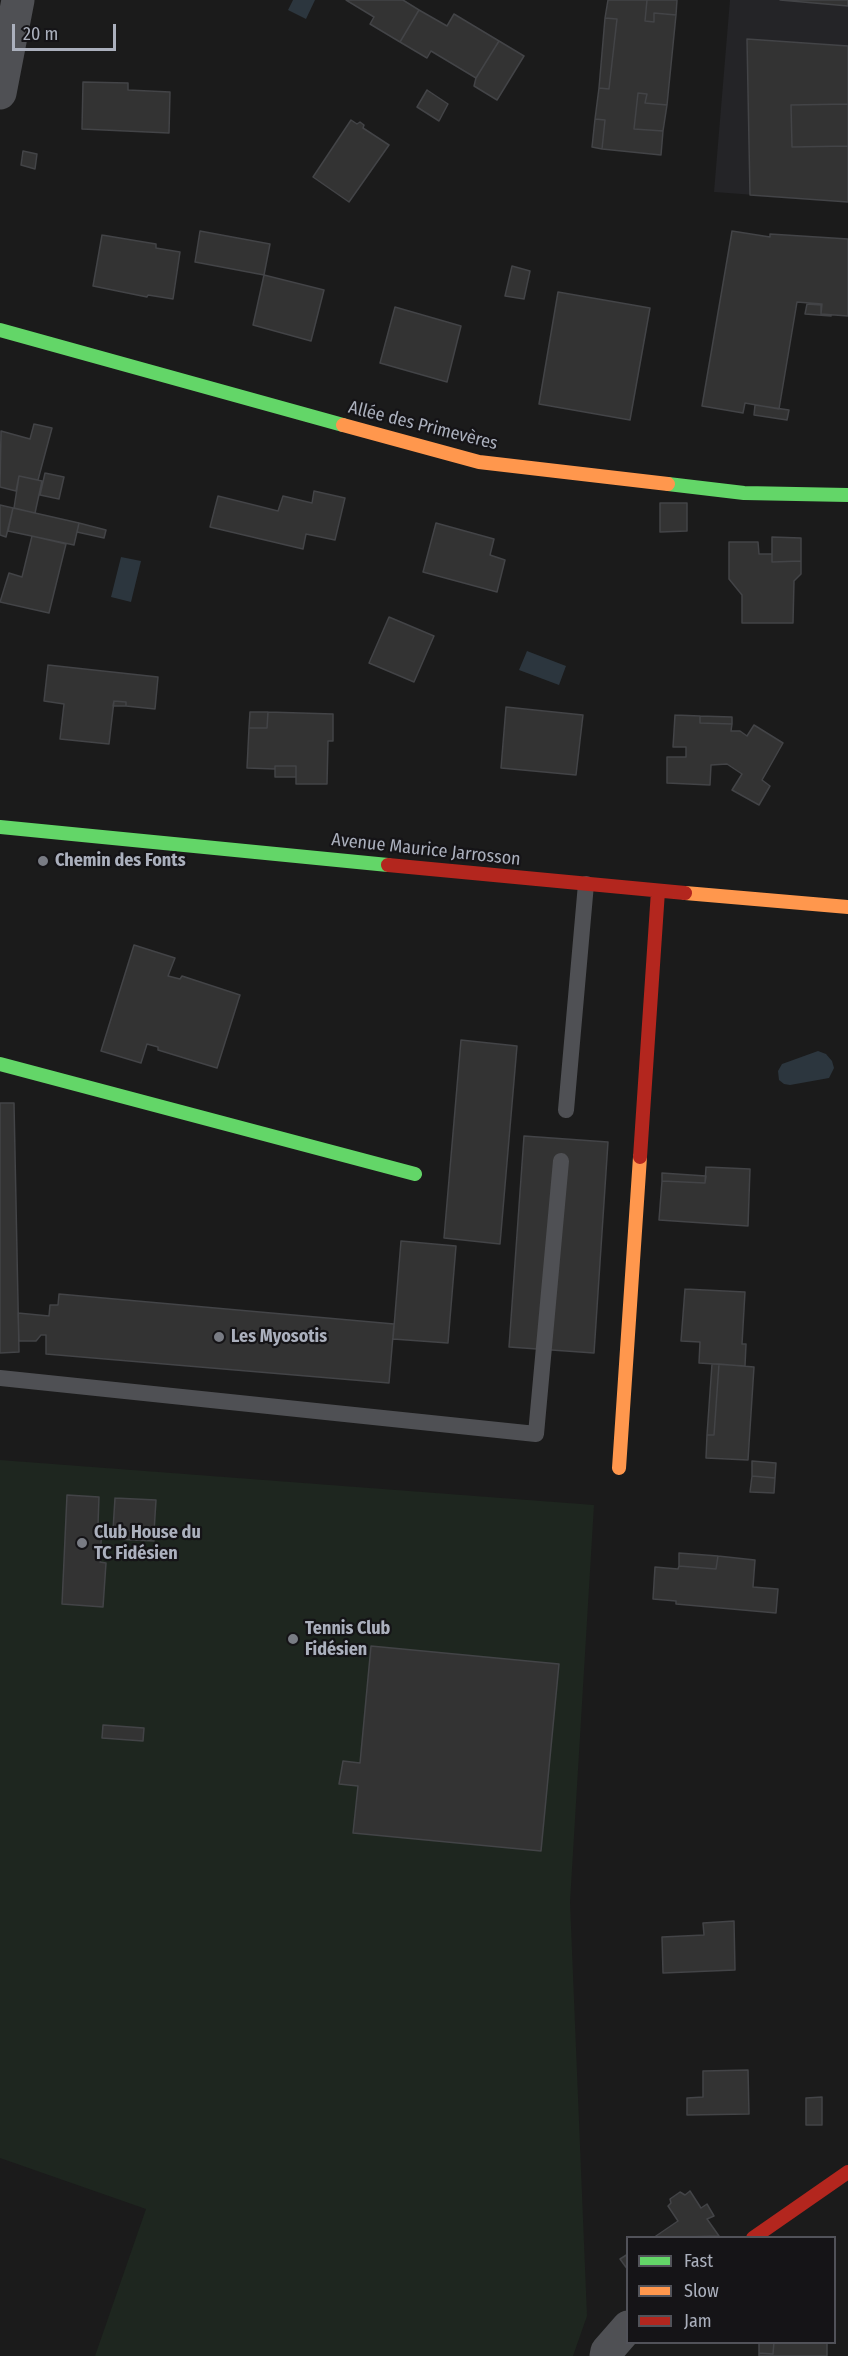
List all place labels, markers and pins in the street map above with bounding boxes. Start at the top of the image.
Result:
place label: Chemin des Fonts [55,850,186,872]
marker: Chemin des Fonts [36,854,50,868]
place label: Les Myosotis [231,1326,327,1348]
marker: Les Myosotis [212,1330,226,1344]
place label: Club House du TC Fidésien [94,1522,201,1564]
marker: Club House du TC Fidésien [75,1536,89,1550]
place label: Tennis Club Fidésien [305,1618,390,1660]
marker: Tennis Club Fidésien [286,1632,300,1646]

